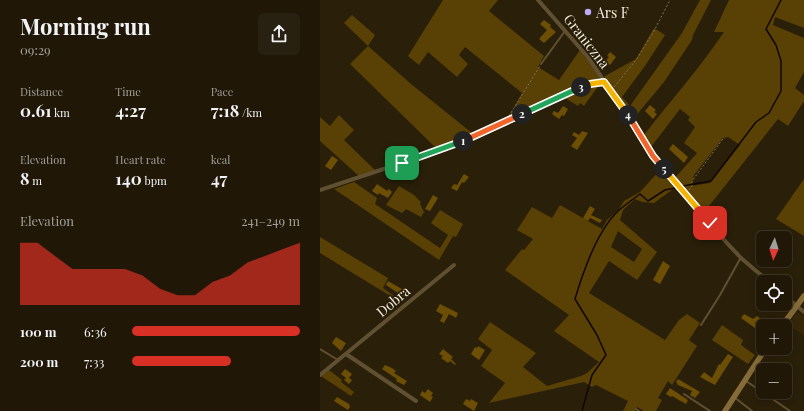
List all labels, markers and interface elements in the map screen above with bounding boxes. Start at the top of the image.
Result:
place label: Ars F [595,3,629,22]
marker: Ars F [583,7,593,17]
street label: Graniczna [560,10,614,72]
text: Morning run [20,11,151,41]
button: share [258,13,300,55]
text: 09:29 [20,41,51,58]
pin: 3 [571,77,591,97]
text: 3 [578,79,584,94]
text: Distance [20,84,63,99]
text: Time [115,84,141,99]
text: Pace [211,84,233,99]
text: 0.61 [20,99,52,121]
text: 4:27 [115,99,146,121]
text: 7:18 [211,99,239,121]
pin: 2 [512,104,532,124]
text: km [52,105,70,120]
text: /km [239,105,262,120]
pin: 4 [618,105,638,125]
text: 2 [519,106,525,121]
text: 4 [625,107,631,122]
pin: 1 [453,131,473,151]
text: 1 [461,133,465,148]
pin [385,146,419,180]
text: Elevation [20,152,66,167]
text: Heart rate [115,152,166,167]
text: kcal [211,152,230,167]
icon: arrive [391,152,413,174]
pin: 5 [654,159,674,179]
text: 5 [661,161,667,176]
text: 8 [20,167,30,189]
text: 140 [115,167,142,189]
text: 47 [211,167,227,189]
text: m [30,173,42,188]
text: bpm [142,173,167,188]
pin [693,206,727,240]
text: Elevation [20,212,74,229]
text: 241–249 m [241,212,300,229]
icon: check [699,212,721,234]
north arrow [756,231,792,267]
map controls [756,231,792,399]
button: locate [756,275,792,311]
street label: Dobra [372,281,414,321]
button: + [756,319,792,355]
text: 100 m [20,323,57,340]
text: 6:36 [84,323,107,340]
text: 200 m [20,353,58,370]
text: 7:33 [84,353,104,370]
button: − [756,363,792,399]

